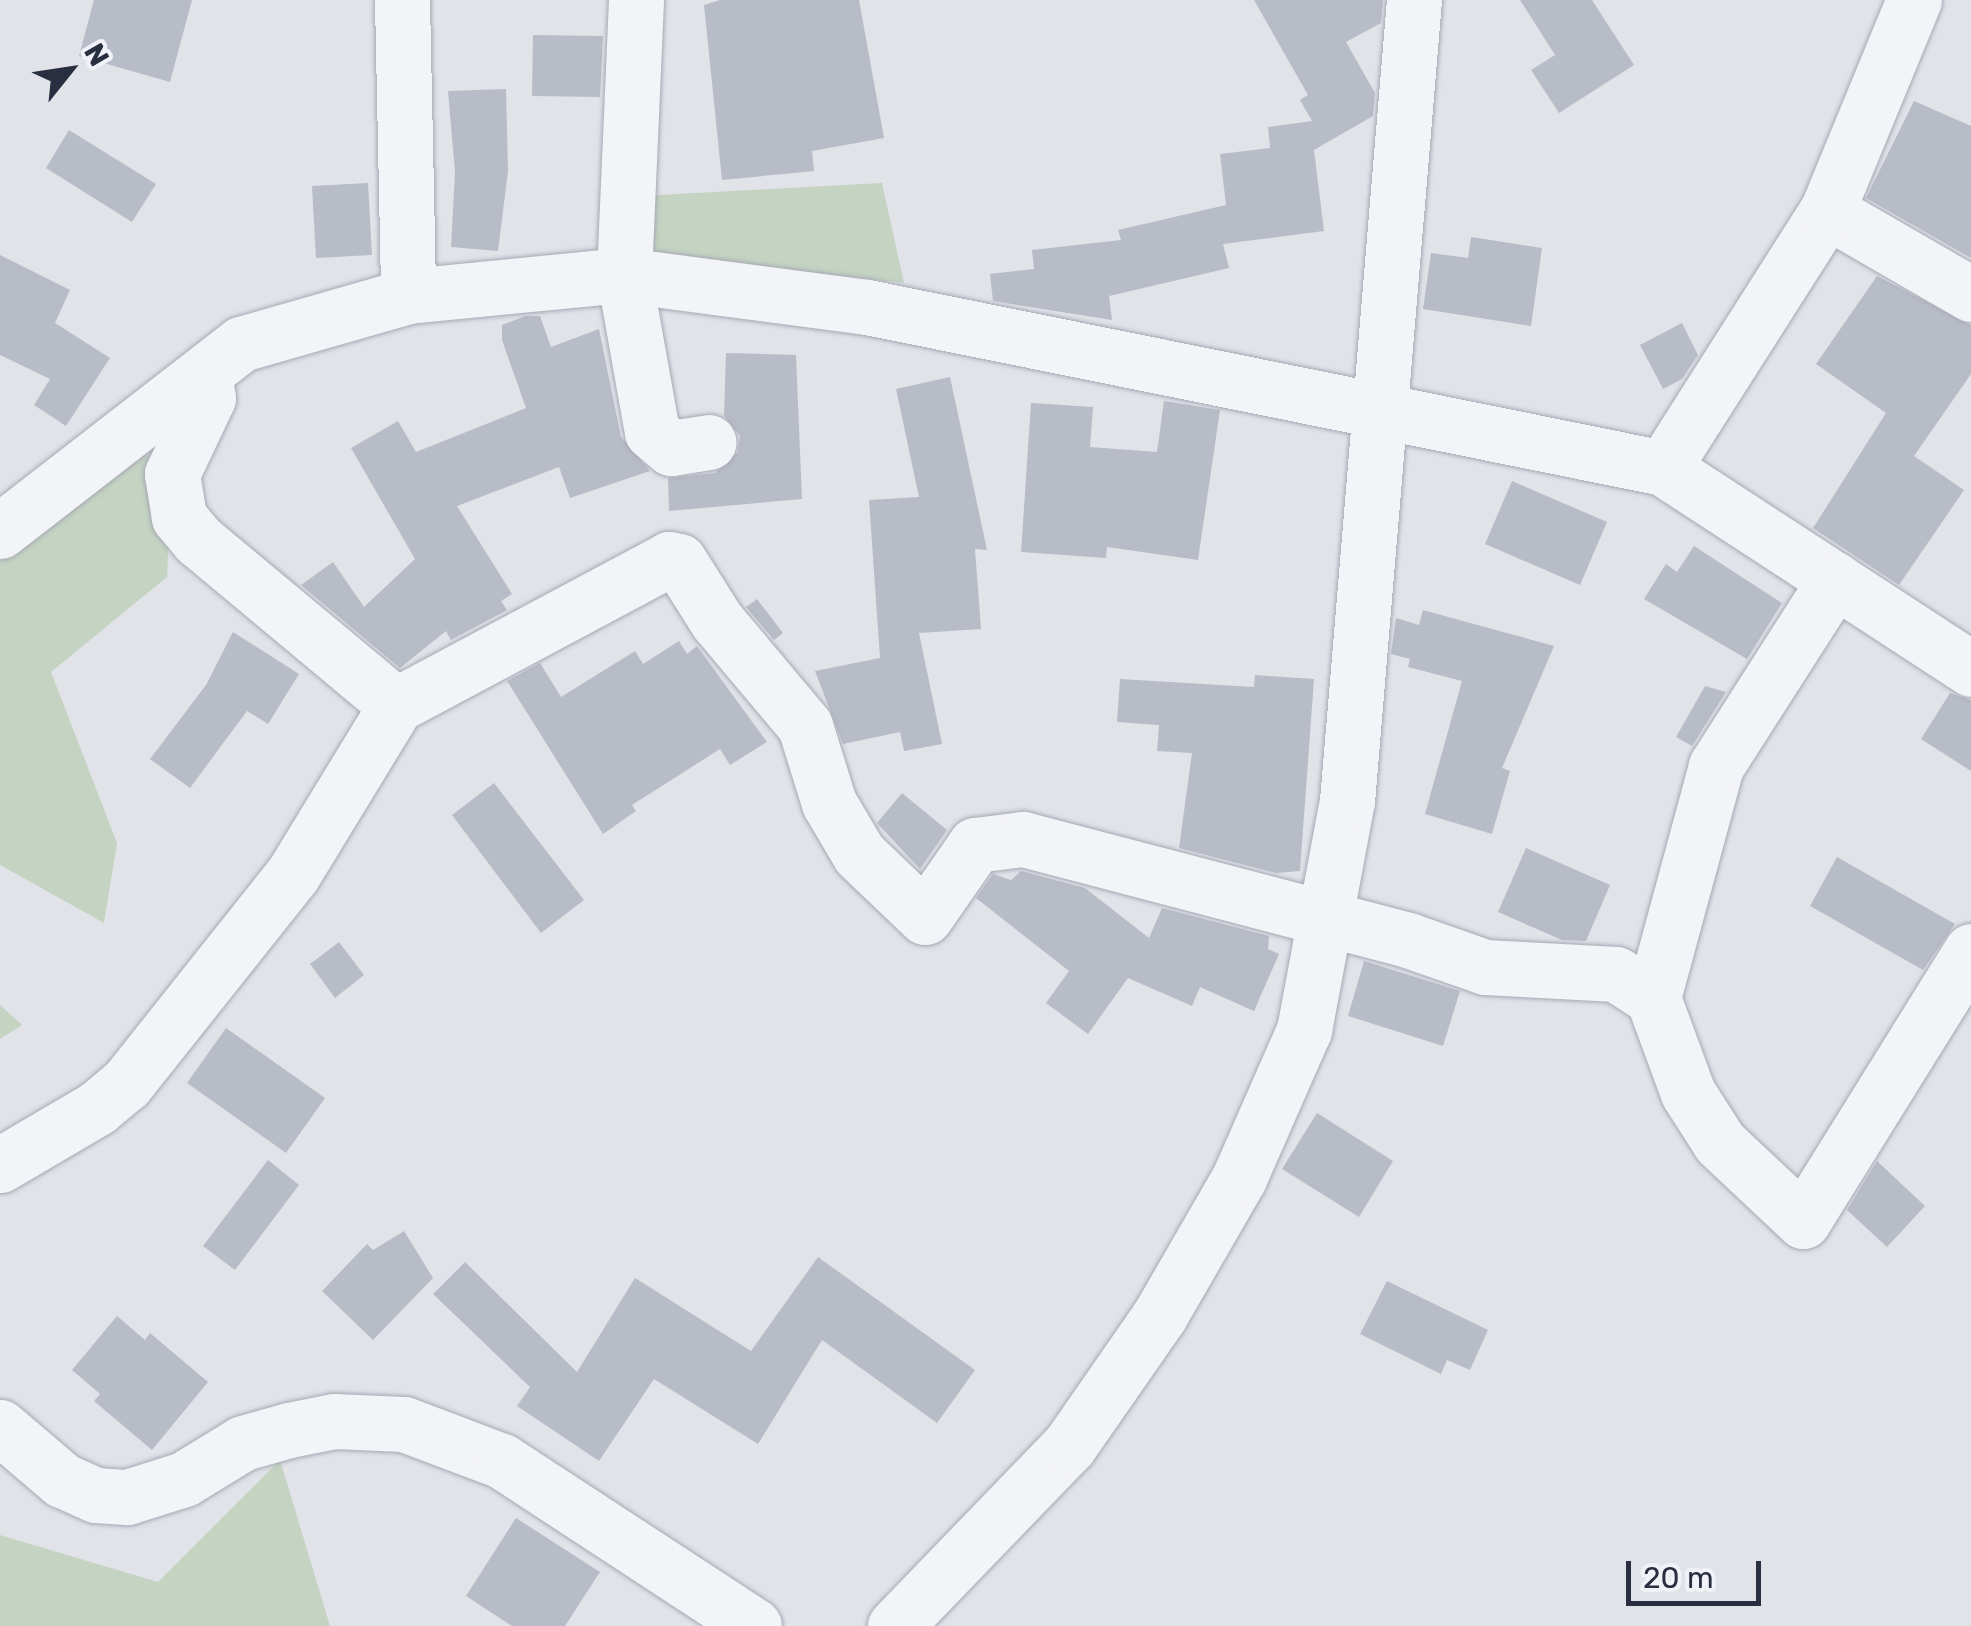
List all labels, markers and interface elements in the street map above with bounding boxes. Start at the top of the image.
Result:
north arrow [20,20,120,120]
text: N [77,38,116,72]
scale bar [1631,1541,1766,1603]
text: 20 m [1643,1560,1714,1596]

